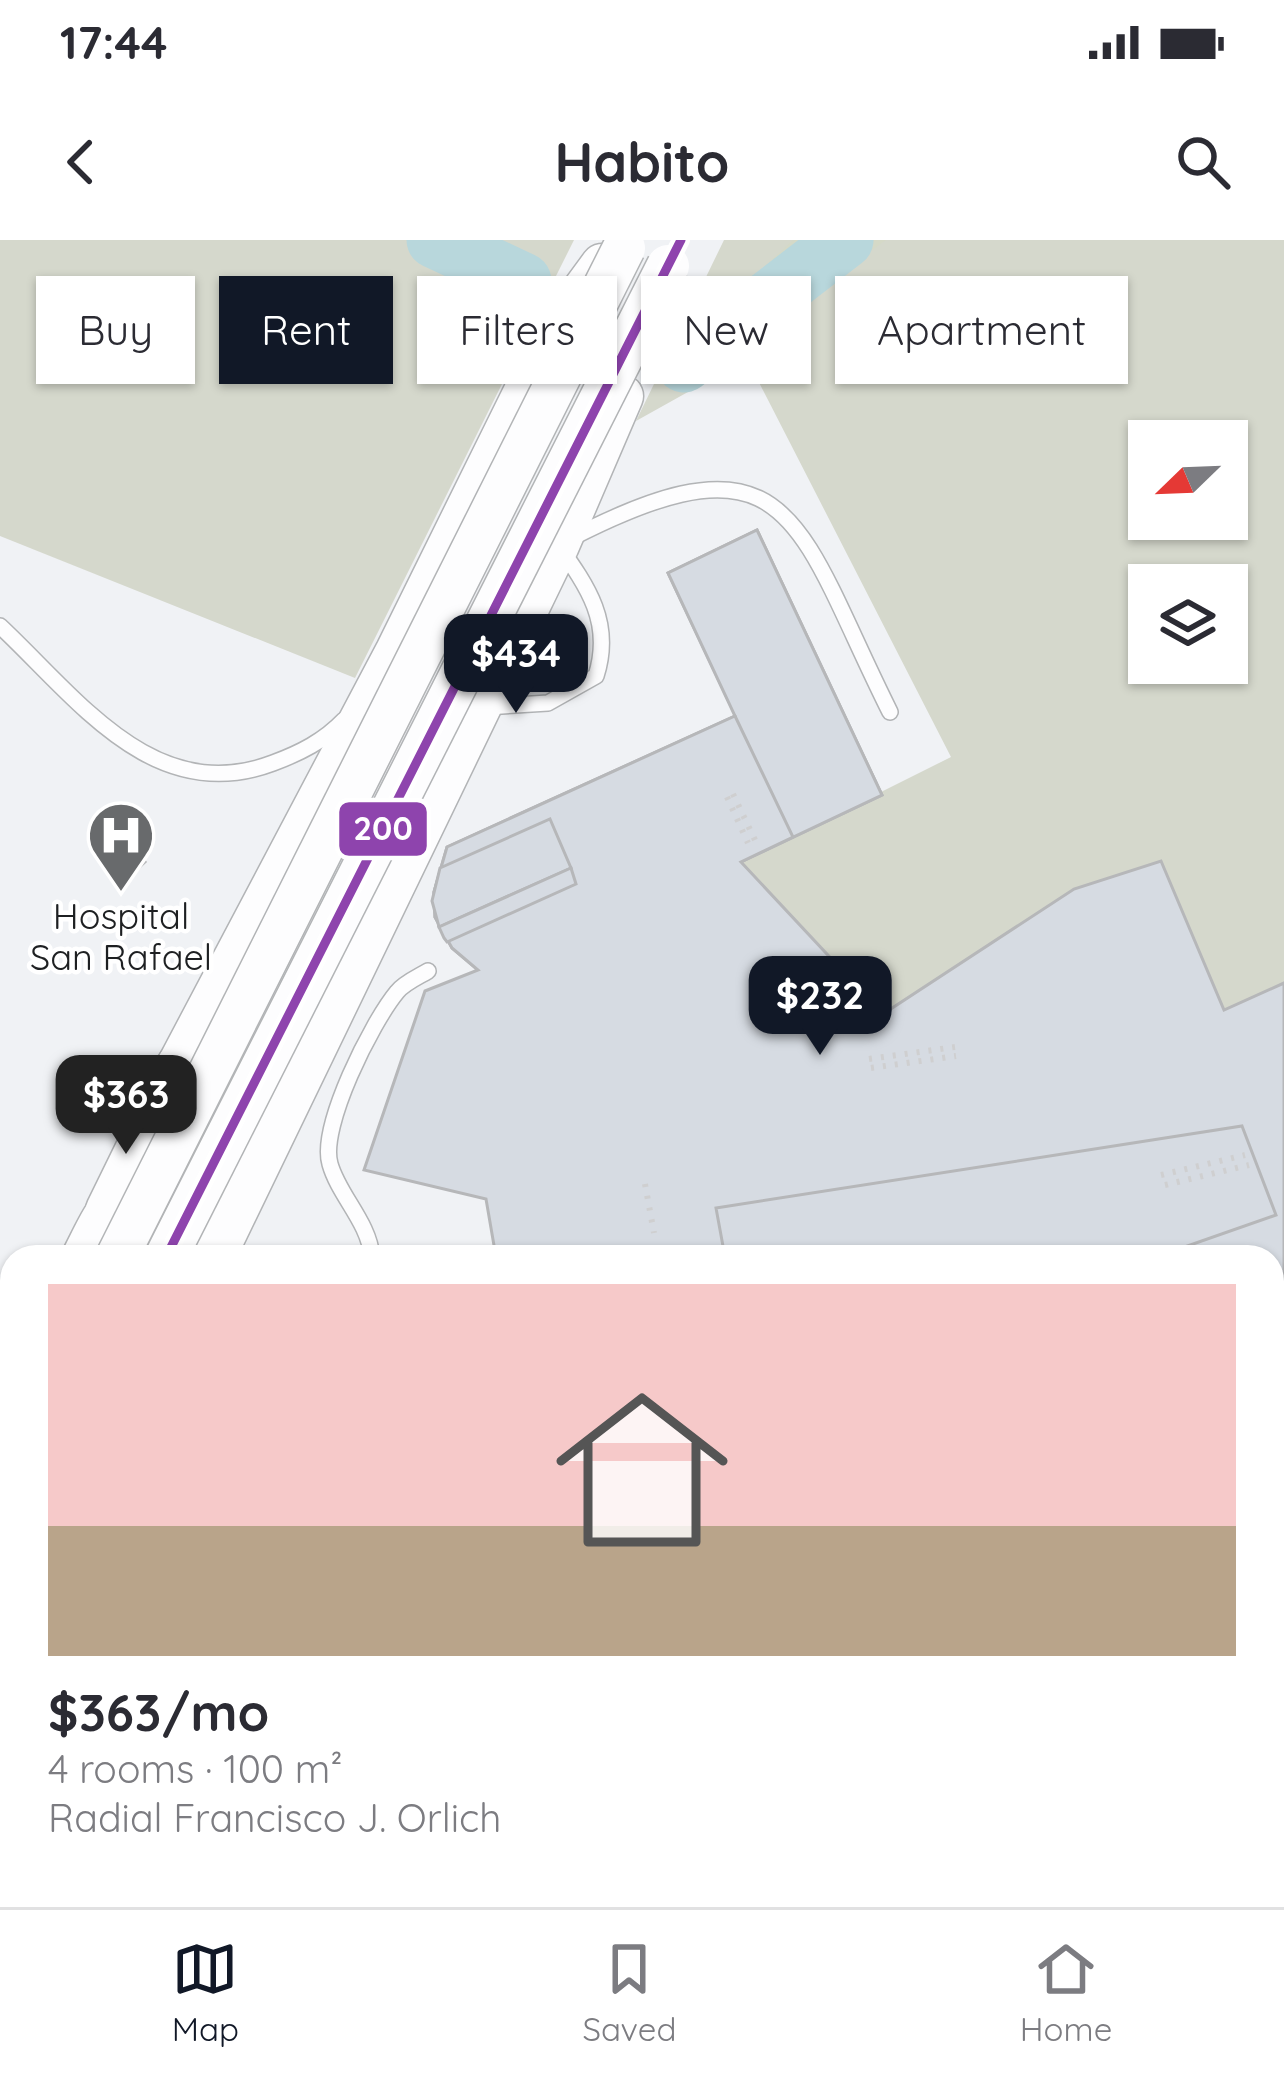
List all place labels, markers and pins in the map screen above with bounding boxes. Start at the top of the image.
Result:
pin: $434 [445,614,587,716]
hospital icon: Hospital San Rafael [86,800,156,894]
place label: Hospital San Rafael [30,893,212,979]
pin: $232 [749,956,891,1058]
pin: $363 [55,1055,197,1157]

